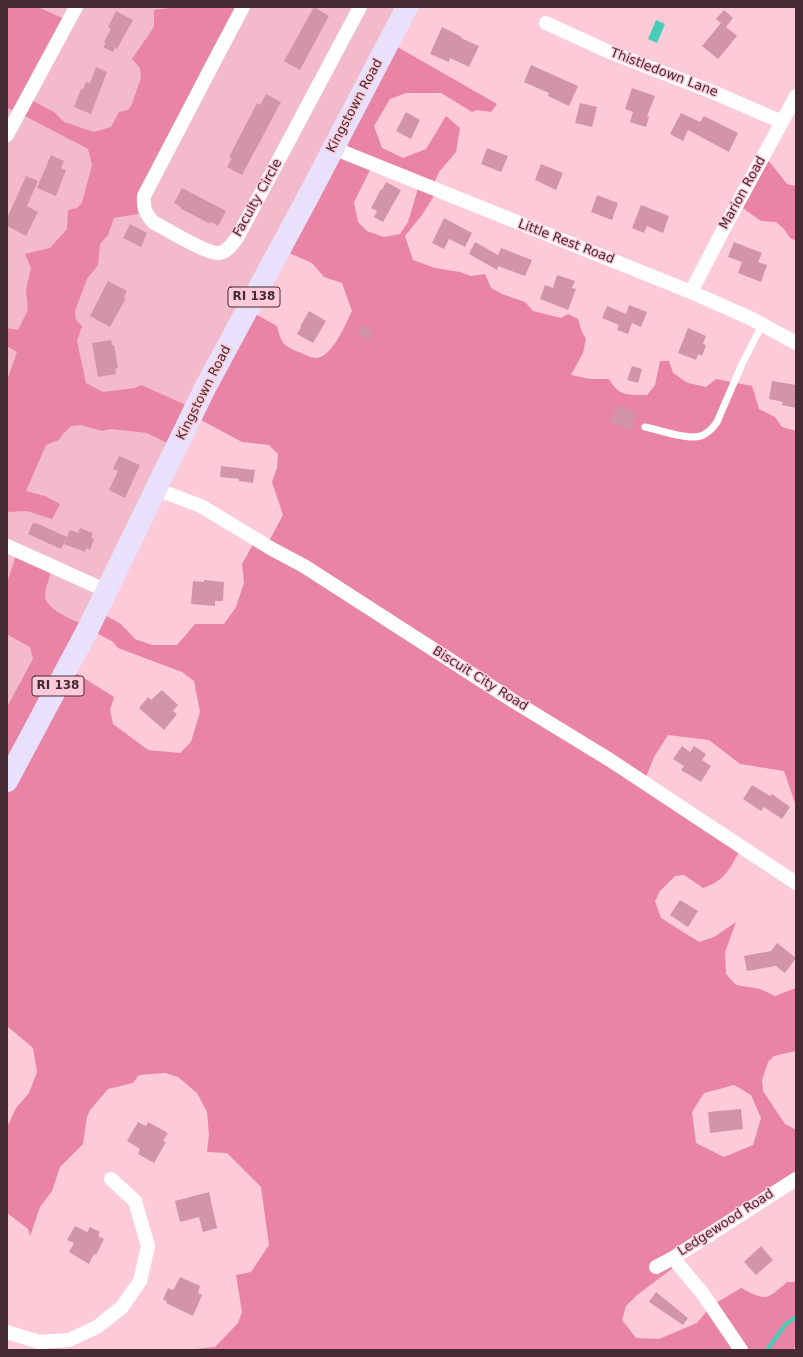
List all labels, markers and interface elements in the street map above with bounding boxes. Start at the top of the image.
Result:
street label: Thistledown Lane [608,45,720,101]
street label: Kingstown Road [324,56,386,156]
street label: Marion Road [717,154,769,232]
street label: Faculty Circle [230,156,286,240]
street label: Little Rest Road [516,216,616,268]
road number: RI 138 [228,287,280,307]
street label: Kingstown Road [173,343,235,443]
street label: Biscuit City Road [429,643,531,715]
road number: RI 138 [32,676,84,696]
street label: Ledgewood Road [675,1186,777,1260]

